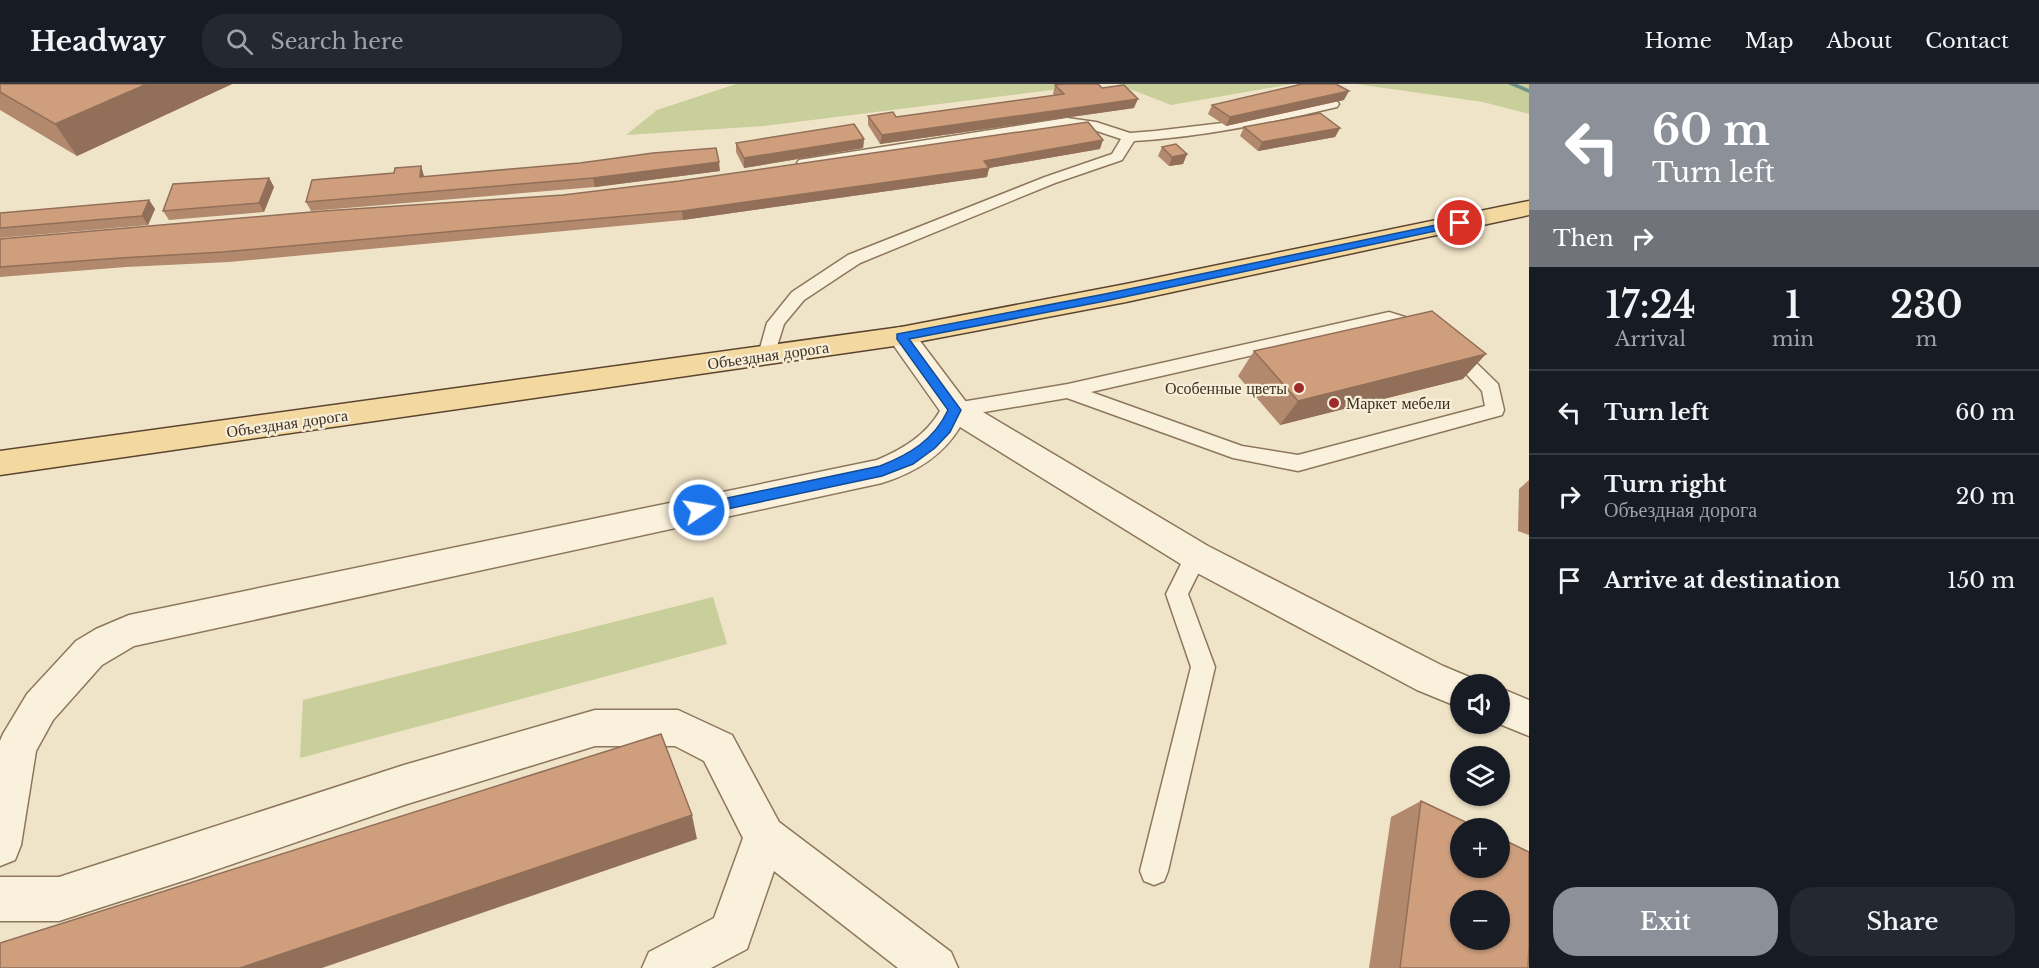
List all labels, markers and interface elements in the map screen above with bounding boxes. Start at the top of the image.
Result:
search box [202,14,622,68]
text: Headway [30,24,166,59]
icon: search [223,25,256,58]
text: Search here [271,28,404,55]
text: Home [1645,28,1712,54]
text: Map [1745,28,1793,54]
text: About [1826,28,1892,54]
text: Contact [1925,28,2009,54]
text: 60 m [1652,104,1770,156]
icon: left [1553,108,1631,186]
text: Turn left [1652,156,1775,189]
pin [1434,197,1485,248]
icon: arrive [1443,206,1476,239]
icon: right [1626,222,1659,255]
text: Then [1553,225,1614,252]
text: 17:24 [1605,283,1696,328]
text: 1 [1785,283,1801,328]
text: 230 [1890,283,1963,328]
text: Arrival [1615,327,1686,351]
text: min [1772,327,1814,351]
text: m [1916,327,1937,351]
street label: Объездная дорога [706,337,830,373]
place label: Особенные цветы [1165,378,1287,398]
marker: Особенные цветы [1292,381,1306,395]
place label: Маркет мебели [1346,393,1451,413]
marker: Маркет мебели [1327,396,1341,410]
icon: left [1553,396,1586,429]
text: Turn left [1604,399,1709,426]
text: 60 m [1955,399,2015,426]
street label: Объездная дорога [225,405,349,441]
text: Turn right [1604,471,1726,498]
position arrow [667,478,731,542]
icon: right [1553,480,1586,513]
text: 20 m [1956,483,2015,510]
text: Объездная дорога [1604,498,1757,522]
icon: arrive [1553,564,1586,597]
text: Arrive at destination [1604,567,1841,594]
text: 150 m [1947,567,2015,594]
map controls [1450,674,1510,950]
button: sound [1450,674,1510,734]
button: layers [1450,746,1510,806]
button: + [1450,818,1510,878]
button: Exit [1553,887,1778,956]
button: Share [1790,887,2015,956]
button: − [1450,890,1510,950]

